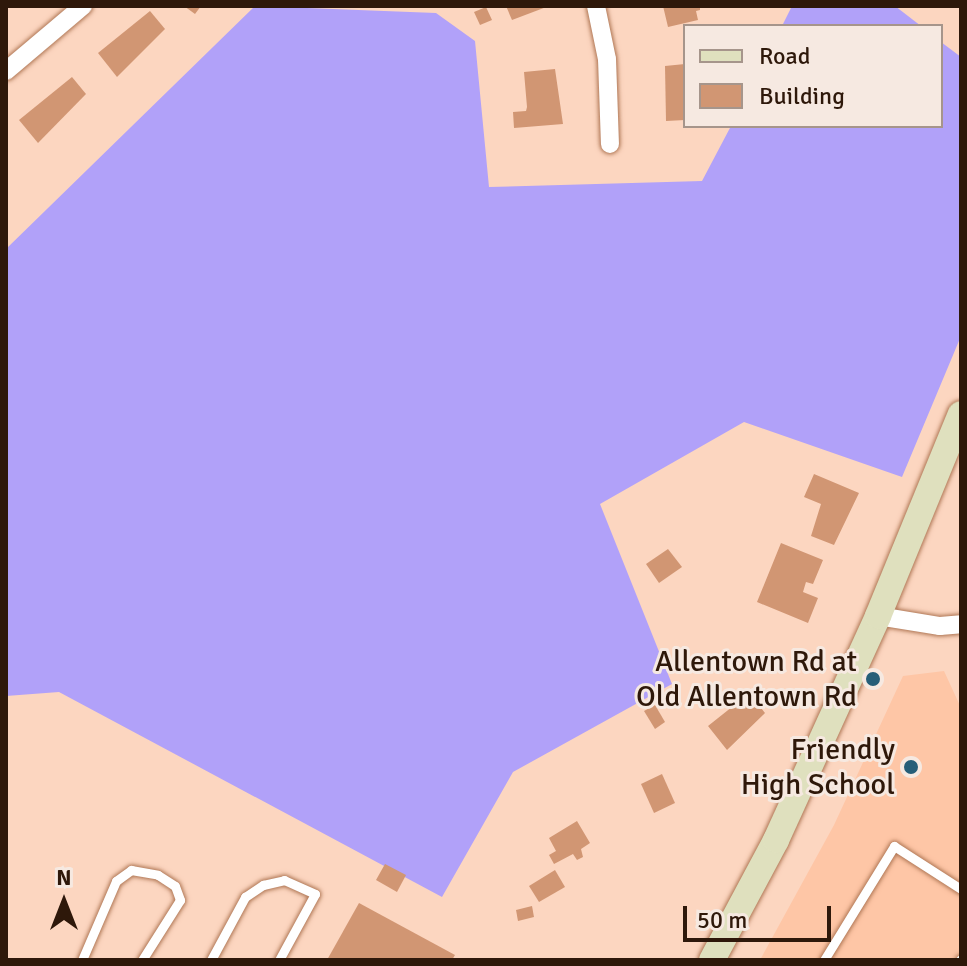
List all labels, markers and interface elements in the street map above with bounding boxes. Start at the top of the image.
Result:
legend [683,24,943,128]
text: Road [759,41,810,71]
text: Building [759,81,845,111]
place label: Allentown Rd at Old Allentown Rd [636,644,857,714]
marker: Allentown Rd at Old Allentown Rd [864,670,882,688]
place label: Friendly High School [741,732,895,802]
marker: Friendly High School [902,758,920,776]
north arrow [24,862,104,942]
text: N [56,864,72,891]
scale bar [687,890,835,940]
text: 50 m [697,905,747,935]

